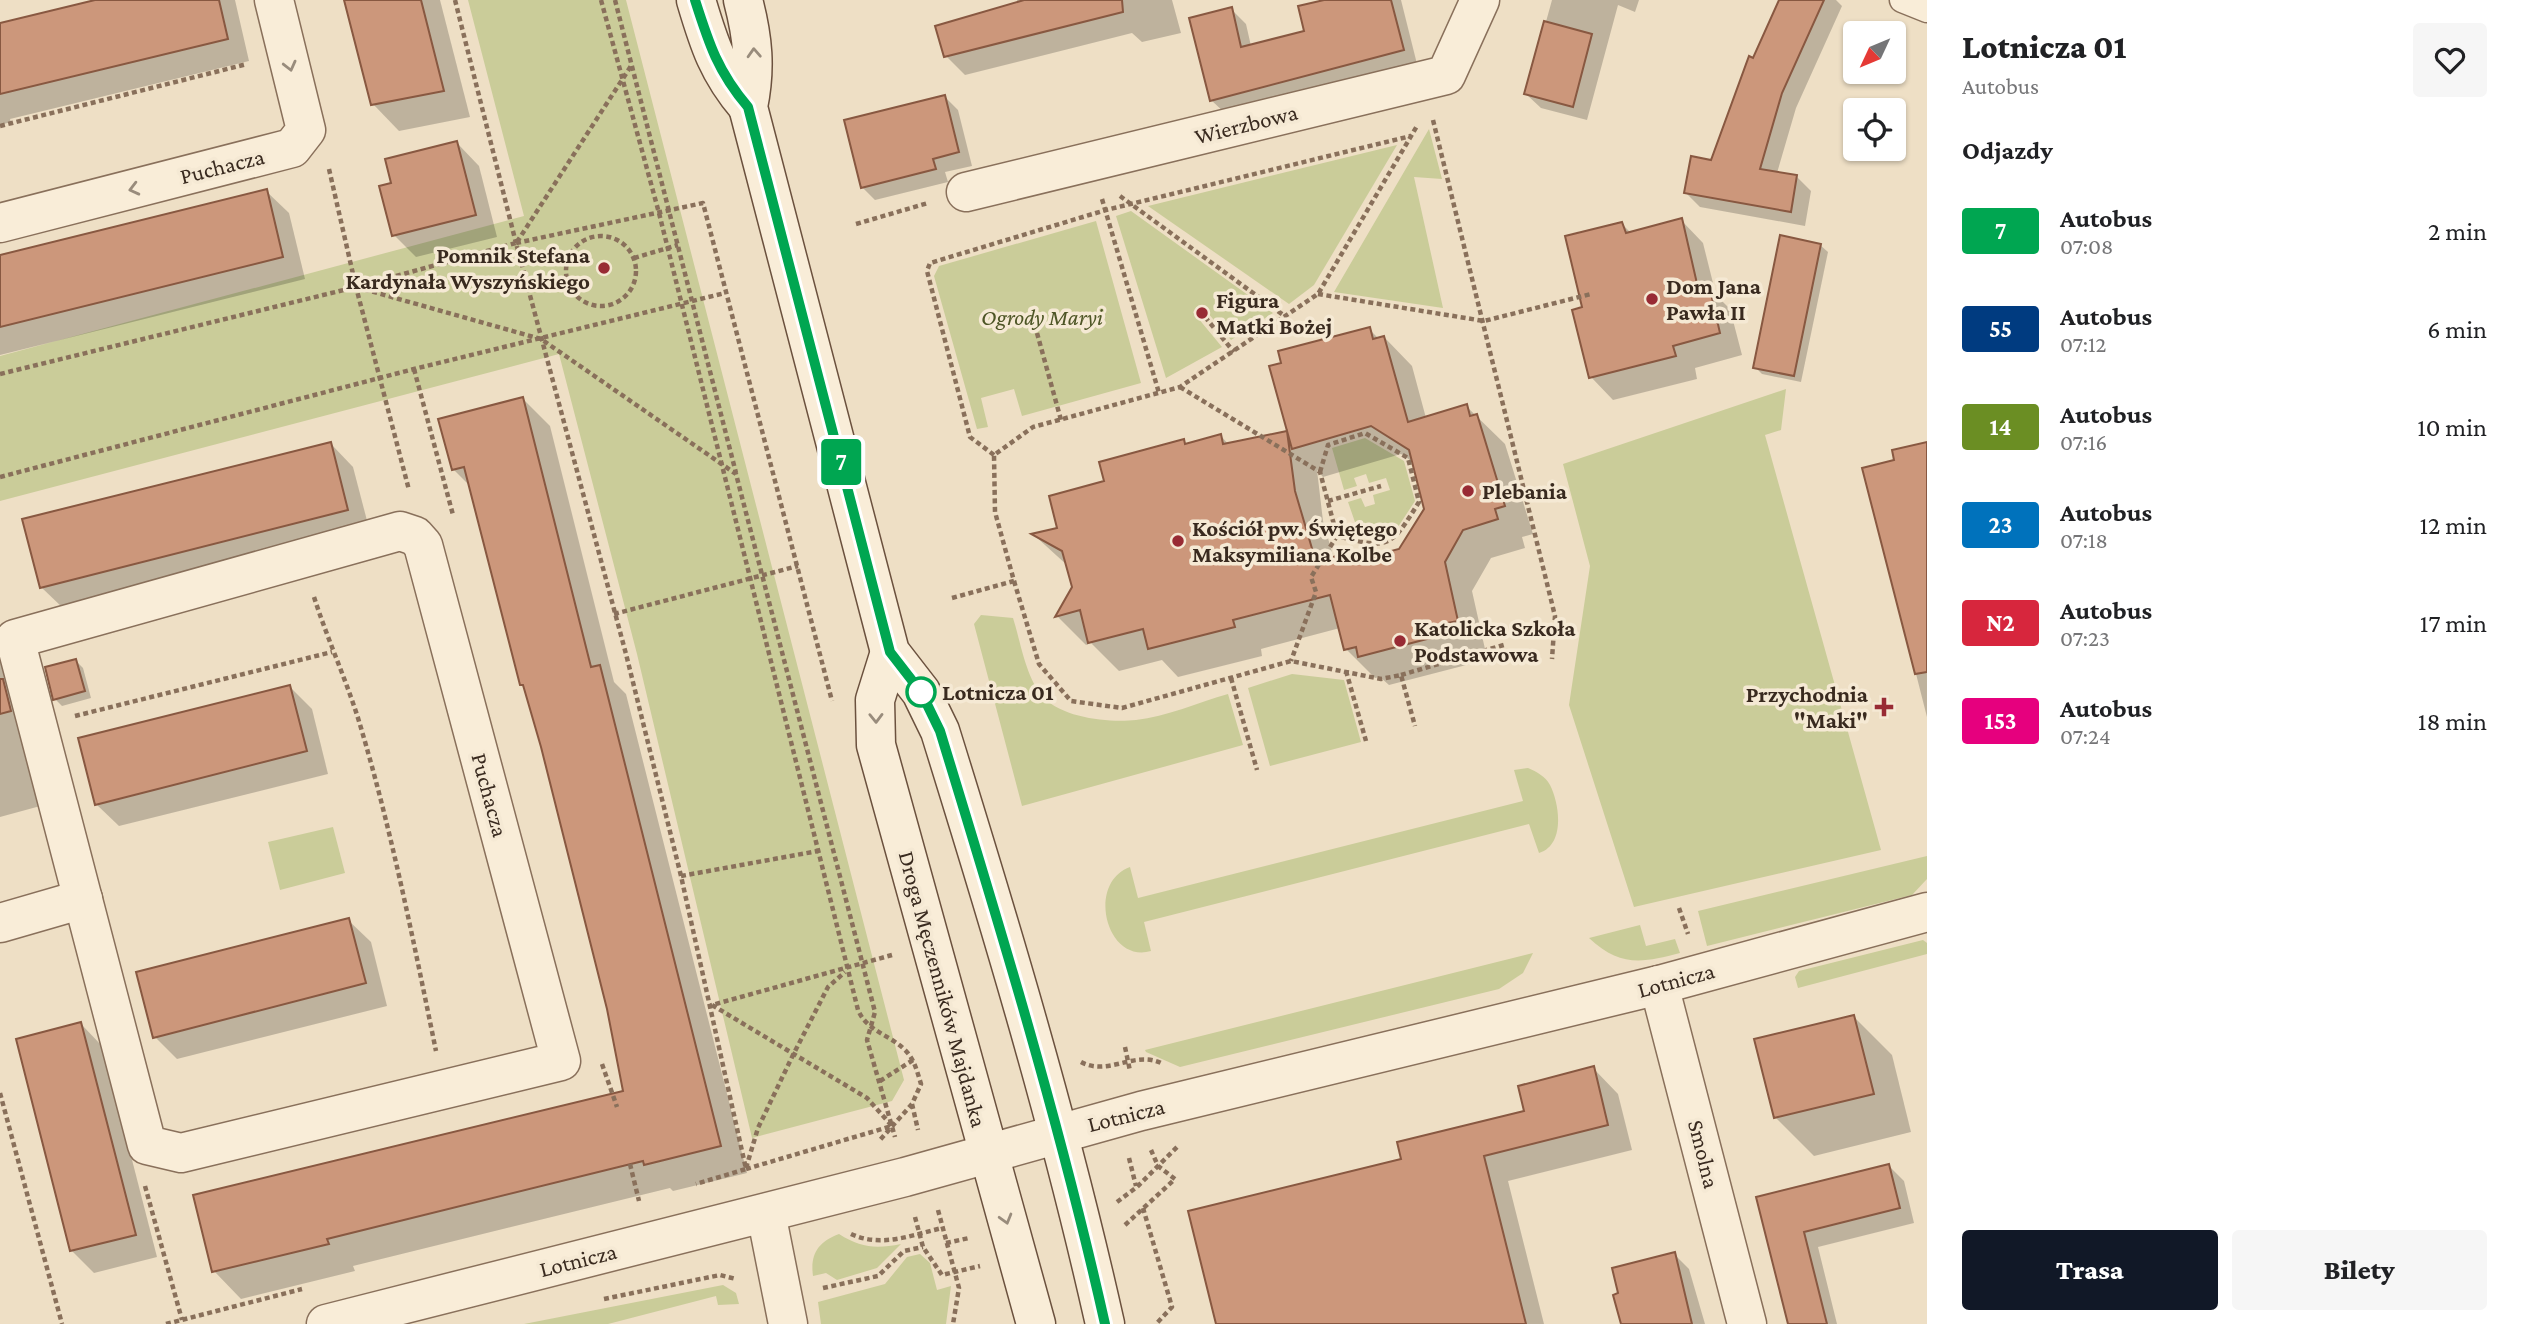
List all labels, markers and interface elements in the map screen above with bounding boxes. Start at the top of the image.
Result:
north arrow [1843,21,1906,84]
map controls [1843,21,1906,161]
button: heart [2413,23,2487,97]
text: Lotnicza 01 [1962,28,2126,65]
one-way arrow [746,47,761,58]
one-way arrow [282,60,296,72]
text: Autobus [1962,73,2039,99]
button: locate [1843,98,1906,161]
street label: Wierzbowa [1192,99,1301,149]
text: Odjazdy [1962,136,2053,165]
street label: Puchacza [177,143,267,189]
one-way arrow [128,180,140,195]
text: Autobus [2060,204,2152,233]
text: 7 [1995,217,2006,244]
text: 2 min [2428,217,2487,246]
text: 07:08 [2060,233,2113,259]
place label: Pomnik Stefana Kardynała Wyszyńskiego [346,242,591,294]
marker: Pomnik Stefana Kardynała Wyszyńskiego [596,260,612,276]
place label: Dom Jana Pawła II [1666,273,1762,325]
place label: Figura Matki Bożej [1216,287,1332,339]
marker: Dom Jana Pawła II [1644,291,1660,307]
text: Autobus [2060,302,2152,331]
park label: Ogrody Maryi [981,304,1104,330]
marker: Figura Matki Bożej [1194,305,1210,321]
text: 55 [1989,315,2012,342]
text: 6 min [2427,315,2487,344]
text: 07:12 [2060,331,2107,357]
text: Autobus [2060,400,2152,429]
text: 14 [1990,413,2011,440]
text: 10 min [2417,413,2487,442]
text: 07:16 [2060,429,2107,455]
line badge: 7 [818,439,864,485]
text: 7 [835,448,847,475]
place label: Plebania [1482,478,1568,504]
marker: Plebania [1460,483,1476,499]
text: Autobus [2060,498,2152,527]
text: 23 [1989,511,2012,538]
text: 12 min [2419,511,2487,540]
place label: Kościół pw. Świętego Maksymiliana Kolbe [1192,515,1397,567]
text: 07:18 [2060,527,2108,553]
marker: Kościół pw. Świętego Maksymiliana Kolbe [1170,533,1186,549]
text: Autobus [2060,596,2152,625]
text: N2 [1986,609,2015,636]
text: 17 min [2420,609,2487,638]
place label: Katolicka Szkoła Podstawowa [1414,615,1576,667]
text: 07:23 [2060,625,2110,651]
marker: Katolicka Szkoła Podstawowa [1392,633,1408,649]
marker: Lotnicza 01 [906,677,936,707]
place label: Lotnicza 01 [942,679,1054,705]
place label: Przychodnia "Maki" [1746,681,1869,733]
text: Autobus [2060,694,2152,723]
marker: Przychodnia "Maki" [1874,697,1894,717]
text: 153 [1985,707,2016,734]
text: 18 min [2418,707,2487,736]
one-way arrow [868,713,883,724]
text: 07:24 [2060,723,2111,749]
street label: Puchacza [466,750,514,840]
street label: Droga Męczenników Majdanka [894,848,993,1130]
street label: Lotnicza [1635,957,1718,1003]
street label: Lotnicza [1085,1093,1168,1137]
street label: Smolna [1683,1117,1725,1191]
one-way arrow [998,1213,1012,1225]
button: Trasa [1962,1230,2218,1310]
button: Bilety [2232,1230,2487,1310]
street label: Lotnicza [537,1238,620,1282]

